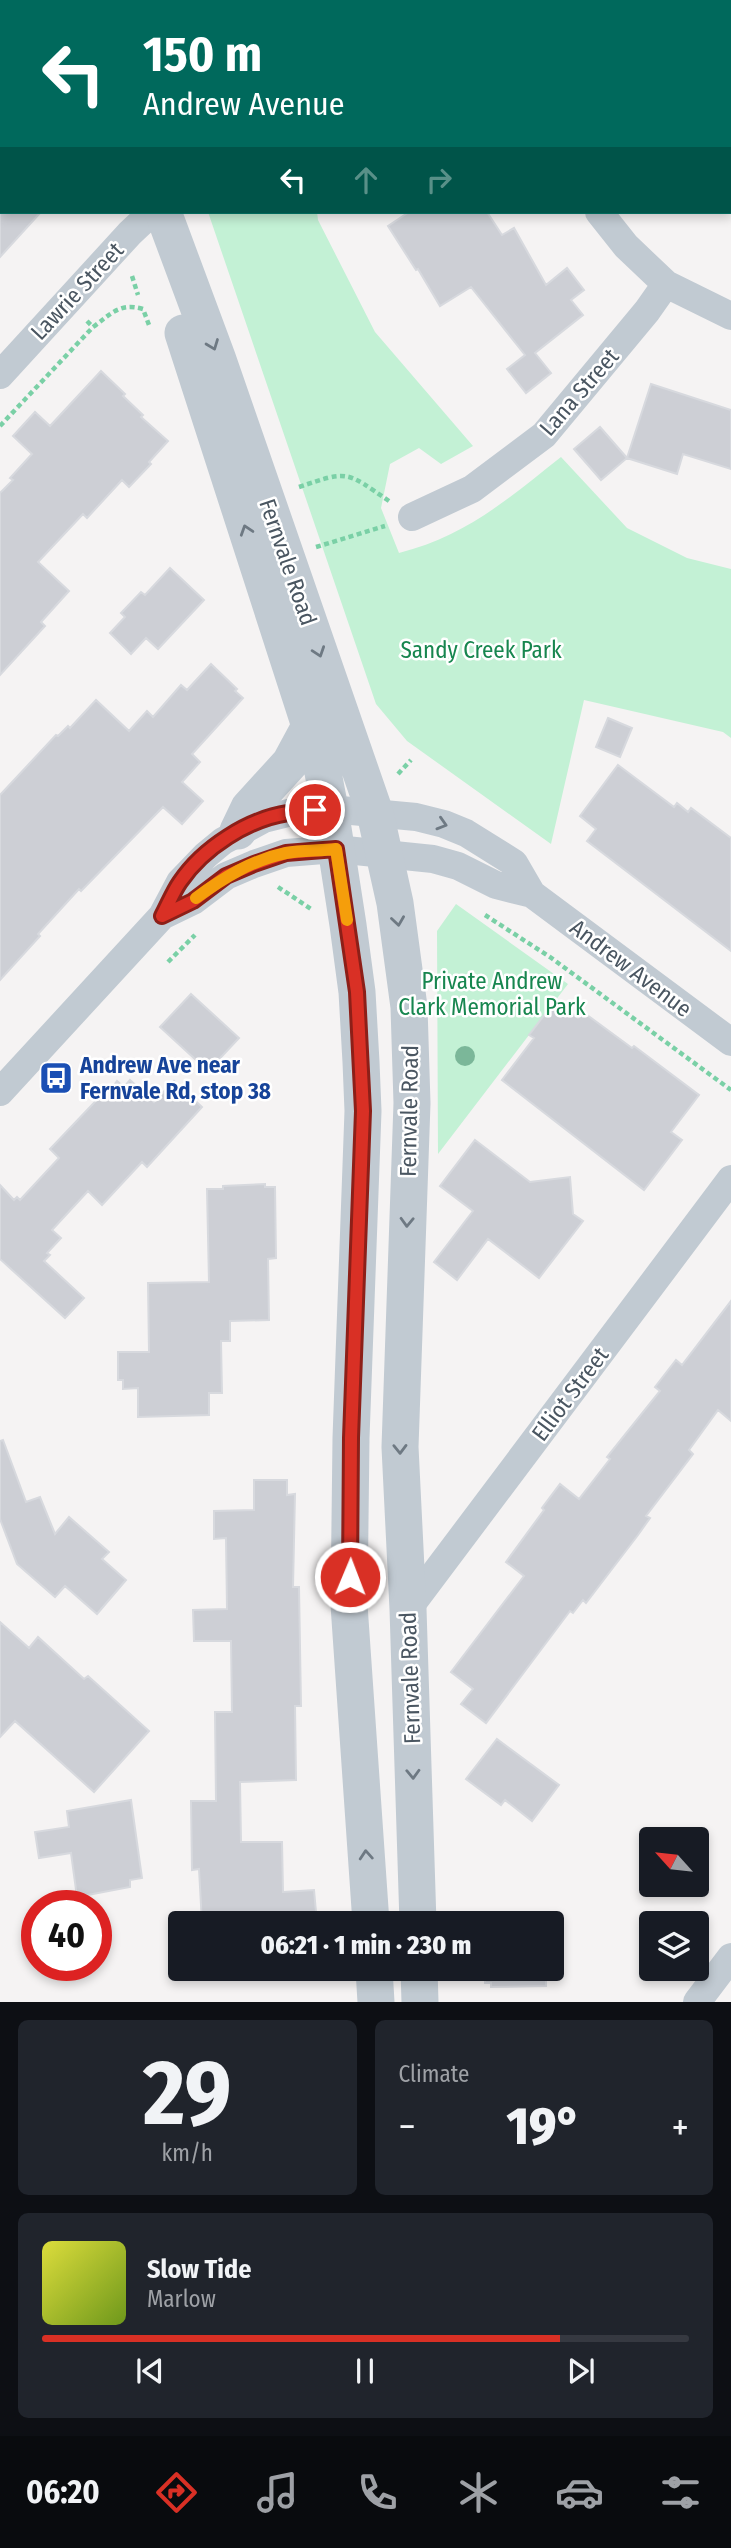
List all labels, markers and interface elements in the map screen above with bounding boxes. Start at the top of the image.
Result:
text: 150 m [143,25,262,84]
icon: left [28,28,119,119]
text: Andrew Avenue [143,85,345,123]
icon: left [274,161,312,199]
icon: ahead [347,161,385,199]
icon: right [420,161,458,199]
street label: Lawrie Street [25,236,130,346]
one-way arrow [204,338,218,350]
street label: Lana Street [533,342,625,441]
street label: Fernvale Road [253,495,323,629]
one-way arrow [239,524,254,536]
park label: Sandy Creek Park [400,636,562,664]
one-way arrow [311,646,325,658]
pin [285,780,345,840]
icon: arrive [296,791,334,829]
one-way arrow [435,816,447,831]
street label: Andrew Avenue [565,913,697,1023]
one-way arrow [390,916,405,927]
park label: Private Andrew Clark Memorial Park [398,967,586,1021]
street label: Fernvale Road [394,1045,424,1177]
place label: Andrew Ave near Fernvale Rd, stop 38 [79,1051,271,1105]
bus stop icon: Andrew Ave near Fernvale Rd, stop 38 [37,1059,75,1097]
one-way arrow [399,1216,414,1227]
street label: Elliot Street [526,1341,615,1446]
one-way arrow [392,1444,408,1455]
position arrow [313,1540,387,1614]
street label: Fernvale Road [394,1612,426,1744]
one-way arrow [405,1769,420,1780]
north arrow [639,1827,709,1897]
map controls [639,1827,709,1981]
one-way arrow [359,1849,374,1860]
speed limit sign: 40 [21,1890,112,1981]
button: layers [639,1911,709,1981]
text: 06:21 · 1 min · 230 m [261,1930,471,1961]
text: 29 [143,2039,232,2148]
text: Climate [399,2060,469,2088]
text: 19° [507,2095,581,2158]
text: − [399,2104,416,2150]
text: + [672,2104,689,2150]
text: km/h [162,2139,213,2167]
text: Slow Tide [147,2254,251,2285]
text: Marlow [147,2285,216,2313]
icon: previous [131,2352,169,2390]
icon: pause [346,2352,384,2390]
icon: next [562,2352,600,2390]
icon: directions [152,2468,201,2517]
icon: music [253,2468,302,2517]
icon: phone [353,2468,402,2517]
icon: climate [454,2468,503,2517]
icon: car [555,2468,604,2517]
icon: filters [656,2468,705,2517]
text: 06:20 [26,2473,100,2511]

